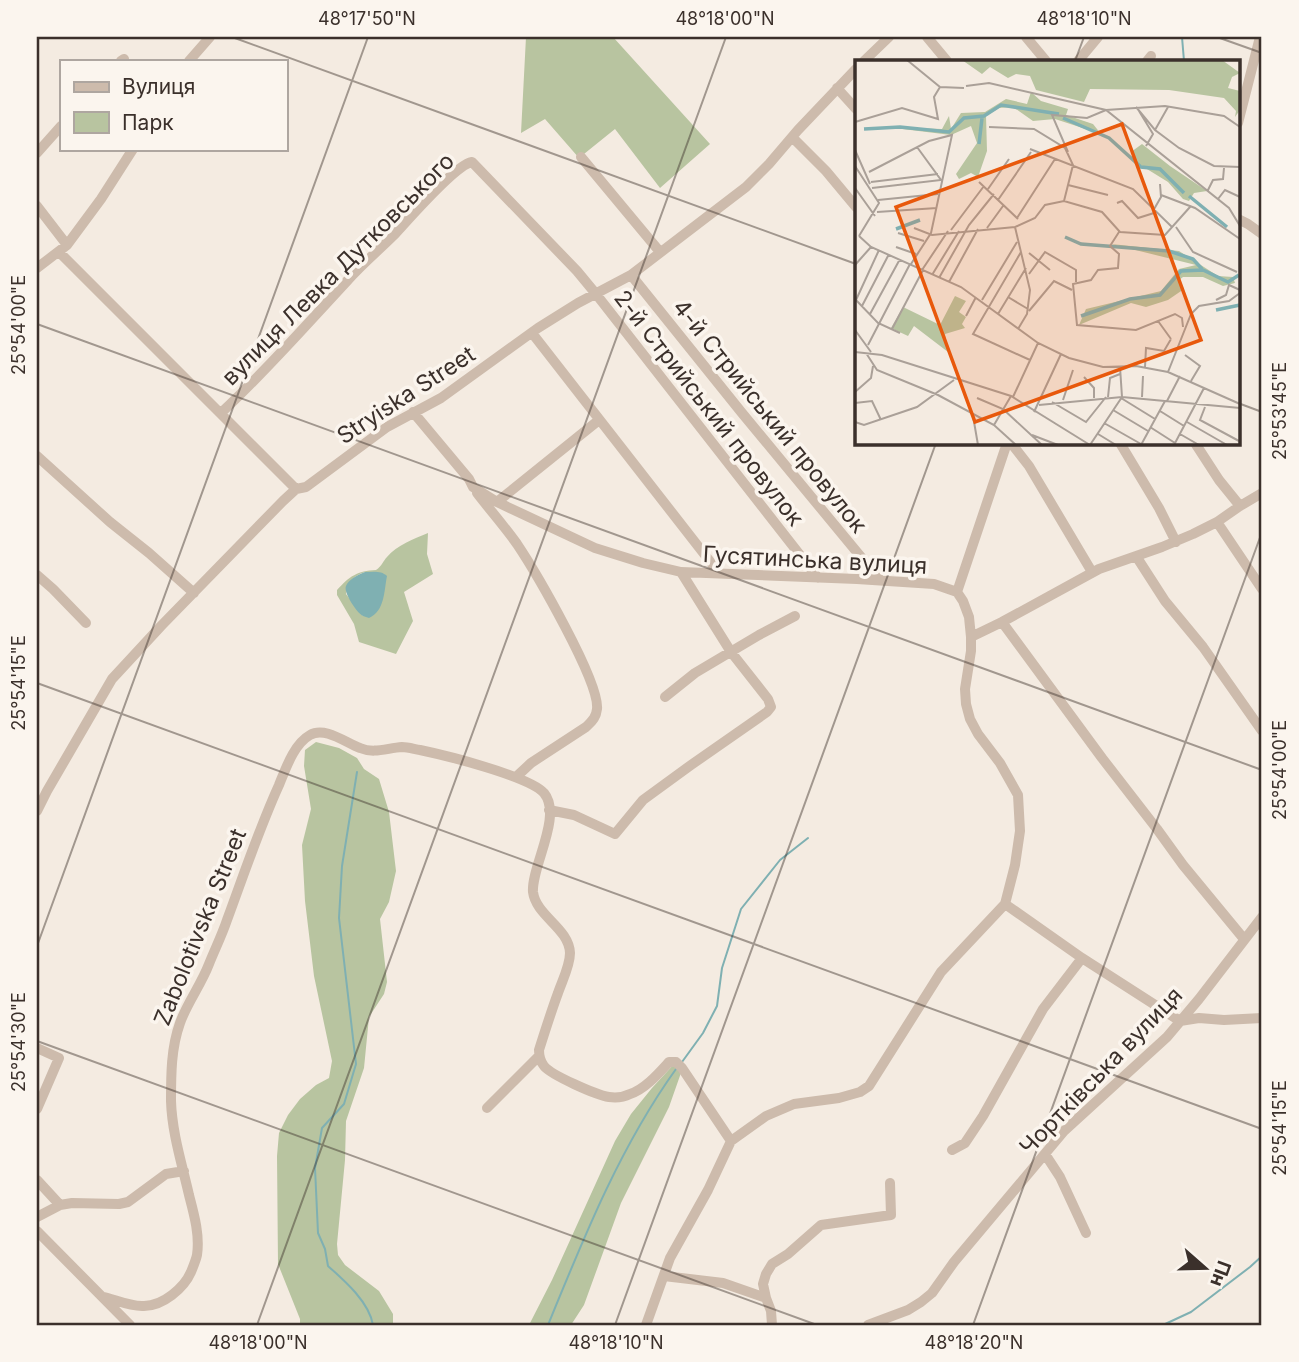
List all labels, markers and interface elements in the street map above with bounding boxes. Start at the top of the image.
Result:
text: 48°17'50"N [318,8,416,29]
text: 48°18'00"N [675,8,775,29]
text: 48°18'10"N [1036,8,1132,29]
legend [60,60,287,150]
inset map [855,60,1240,444]
text: Вулиця [122,74,195,99]
text: Парк [122,110,174,135]
street label: вулиця Левка Дутковського [216,147,460,391]
text: 25°54'00"E [8,275,29,375]
street label: 2-й Стрийський провулок [608,284,810,532]
street label: 4-й Стрийський провулок [667,294,873,539]
street label: Stryiska Street [332,340,481,450]
text: 25°53'45"E [1269,362,1290,460]
street label: Гусятинська вулиця [702,540,928,580]
text: 25°54'15"E [8,635,29,731]
text: 25°54'00"E [1269,720,1290,820]
street label: Zabolotivska Street [148,824,252,1029]
street label: Чортківська вулиця [1014,981,1188,1161]
text: 25°54'30"E [8,992,29,1092]
text: 25°54'15"E [1269,1080,1290,1176]
north arrow [1170,1232,1240,1302]
text: Пн [1205,1257,1236,1290]
text: 48°18'00"N [208,1332,308,1353]
text: 48°18'10"N [568,1332,664,1353]
text: 48°18'20"N [925,1332,1023,1353]

